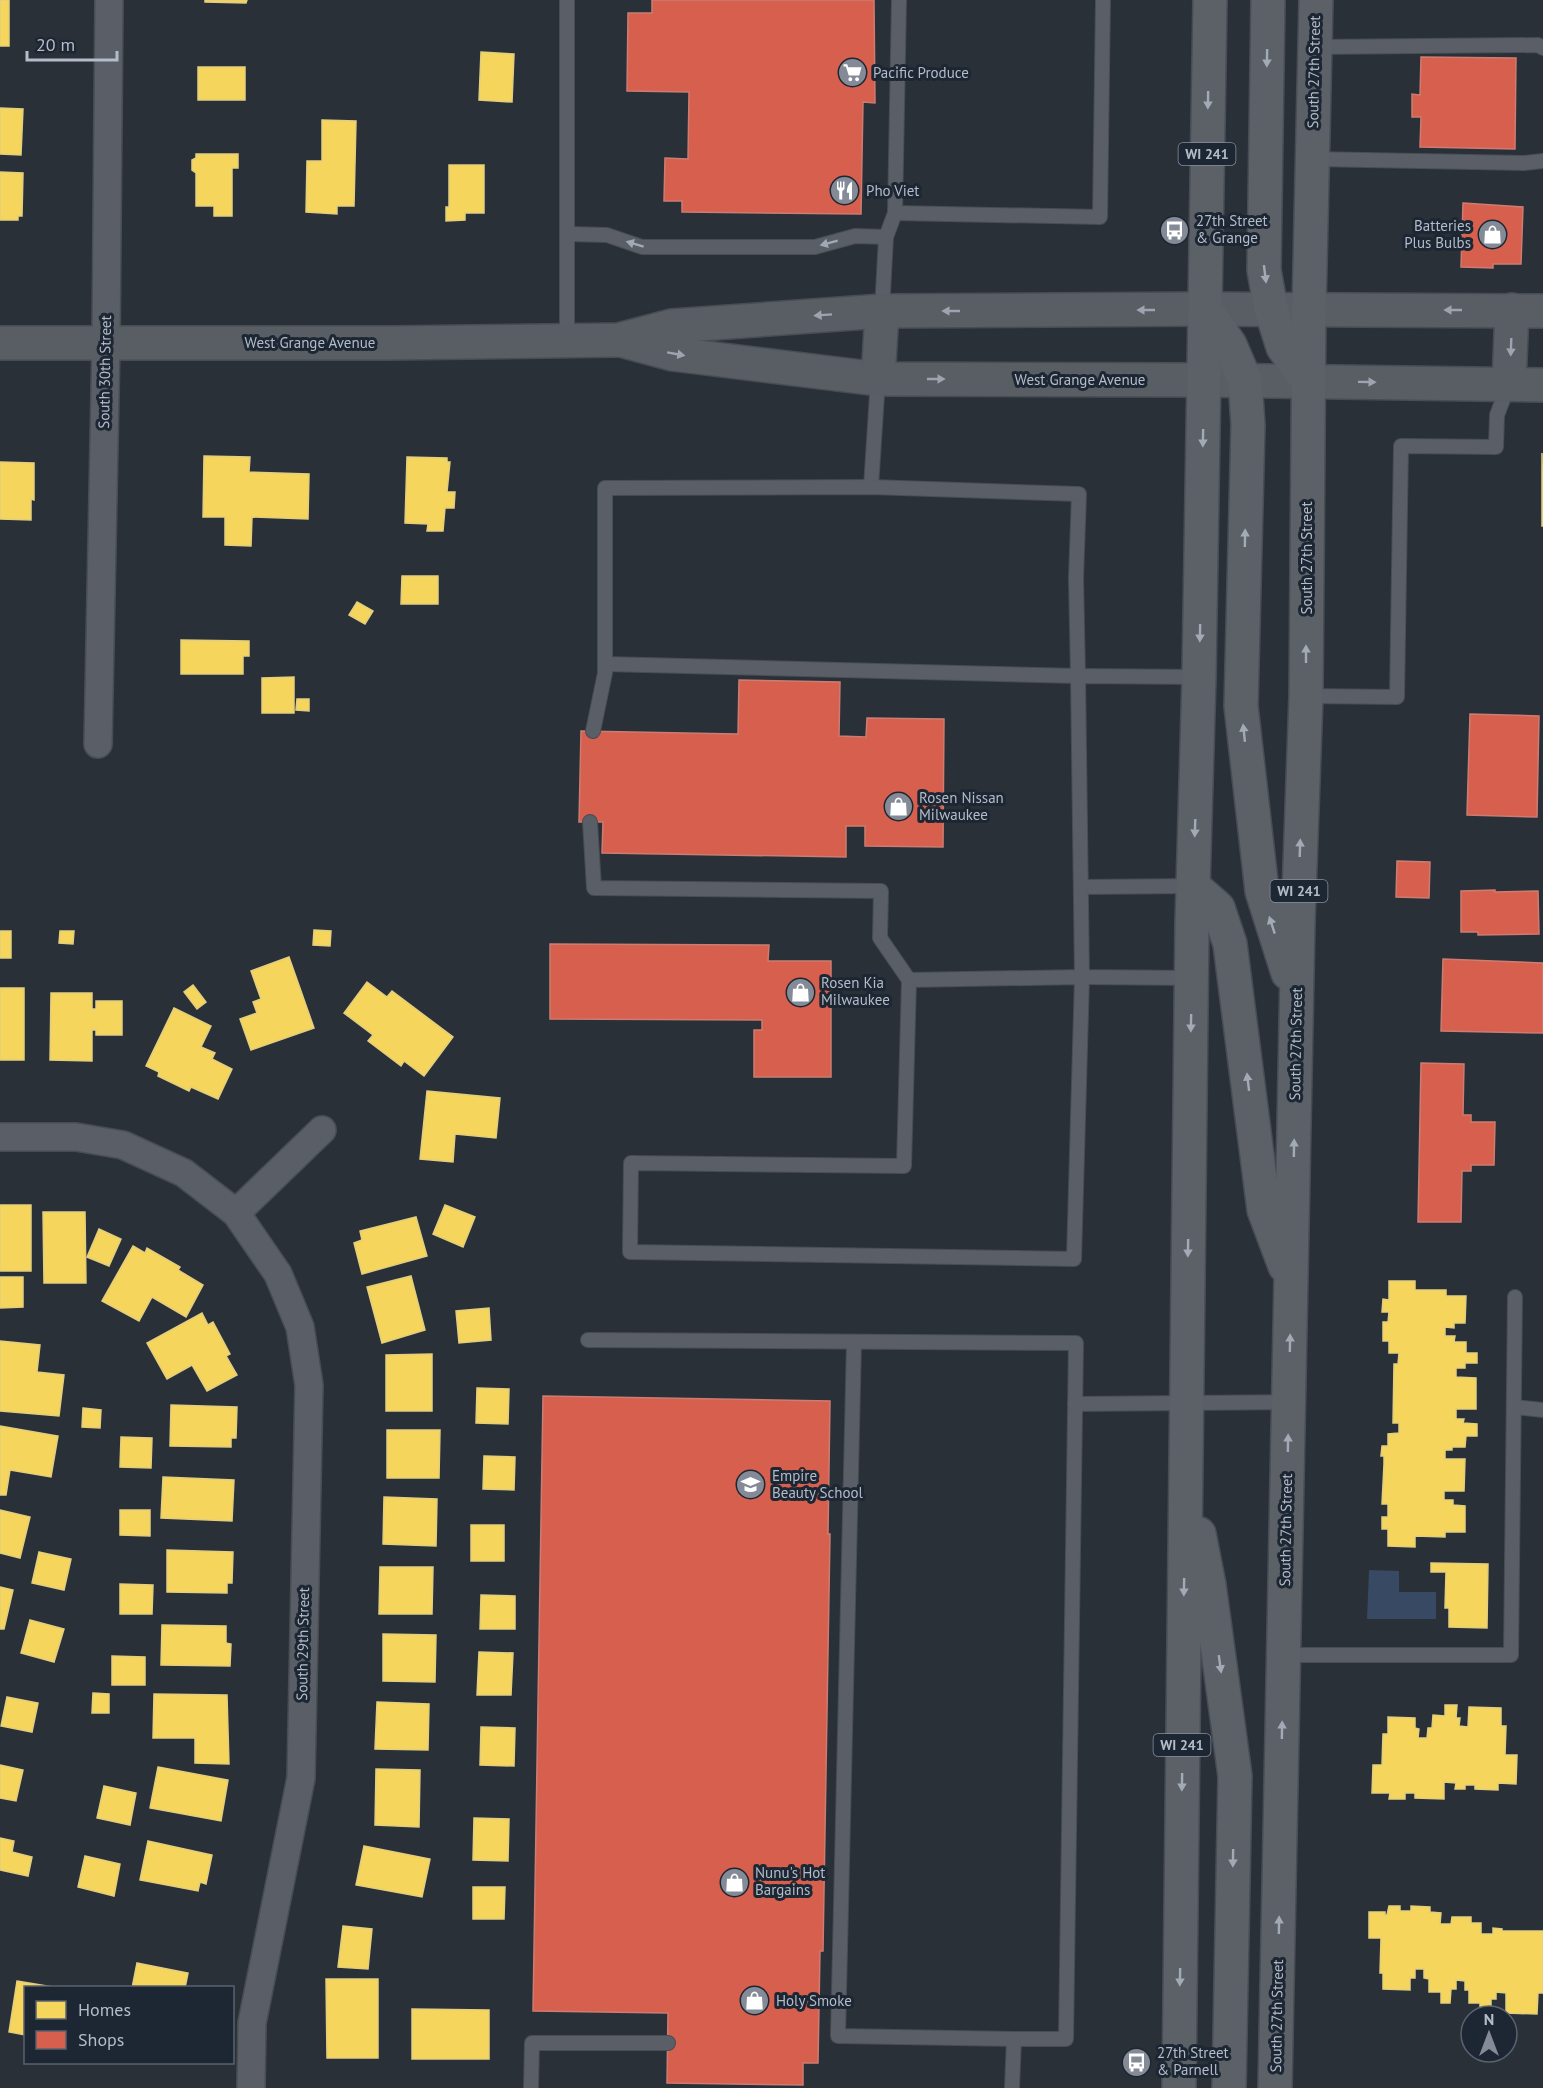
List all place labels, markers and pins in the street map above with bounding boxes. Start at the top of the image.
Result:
supermarket icon: Pacific Produce [836,57,868,89]
place label: Pacific Produce [873,63,969,82]
restaurant icon: Pho Viet [829,175,861,207]
place label: Pho Viet [866,181,919,200]
place label: 27th Street & Grange [1196,211,1268,247]
bus stop icon: 27th Street & Grange [1159,214,1191,246]
place label: Batteries Plus Bulbs [1404,216,1471,252]
shop icon: Batteries Plus Bulbs [1476,219,1508,251]
place label: Rosen Nissan Milwaukee [919,788,1004,824]
shop icon: Rosen Nissan Milwaukee [882,791,914,823]
place label: Rosen Kia Milwaukee [821,973,890,1009]
shop icon: Rosen Kia Milwaukee [784,976,816,1008]
place label: Empire Beauty School [772,1466,863,1502]
school or university icon: Empire Beauty School [735,1469,767,1501]
place label: Nunu's Hot Bargains [755,1863,825,1899]
shop icon: Nunu's Hot Bargains [718,1866,750,1898]
shop icon: Holy Smoke [739,1985,771,2017]
place label: Holy Smoke [776,1991,852,2010]
place label: 27th Street & Parnell [1157,2043,1229,2079]
bus stop icon: 27th Street & Parnell [1120,2046,1152,2078]

